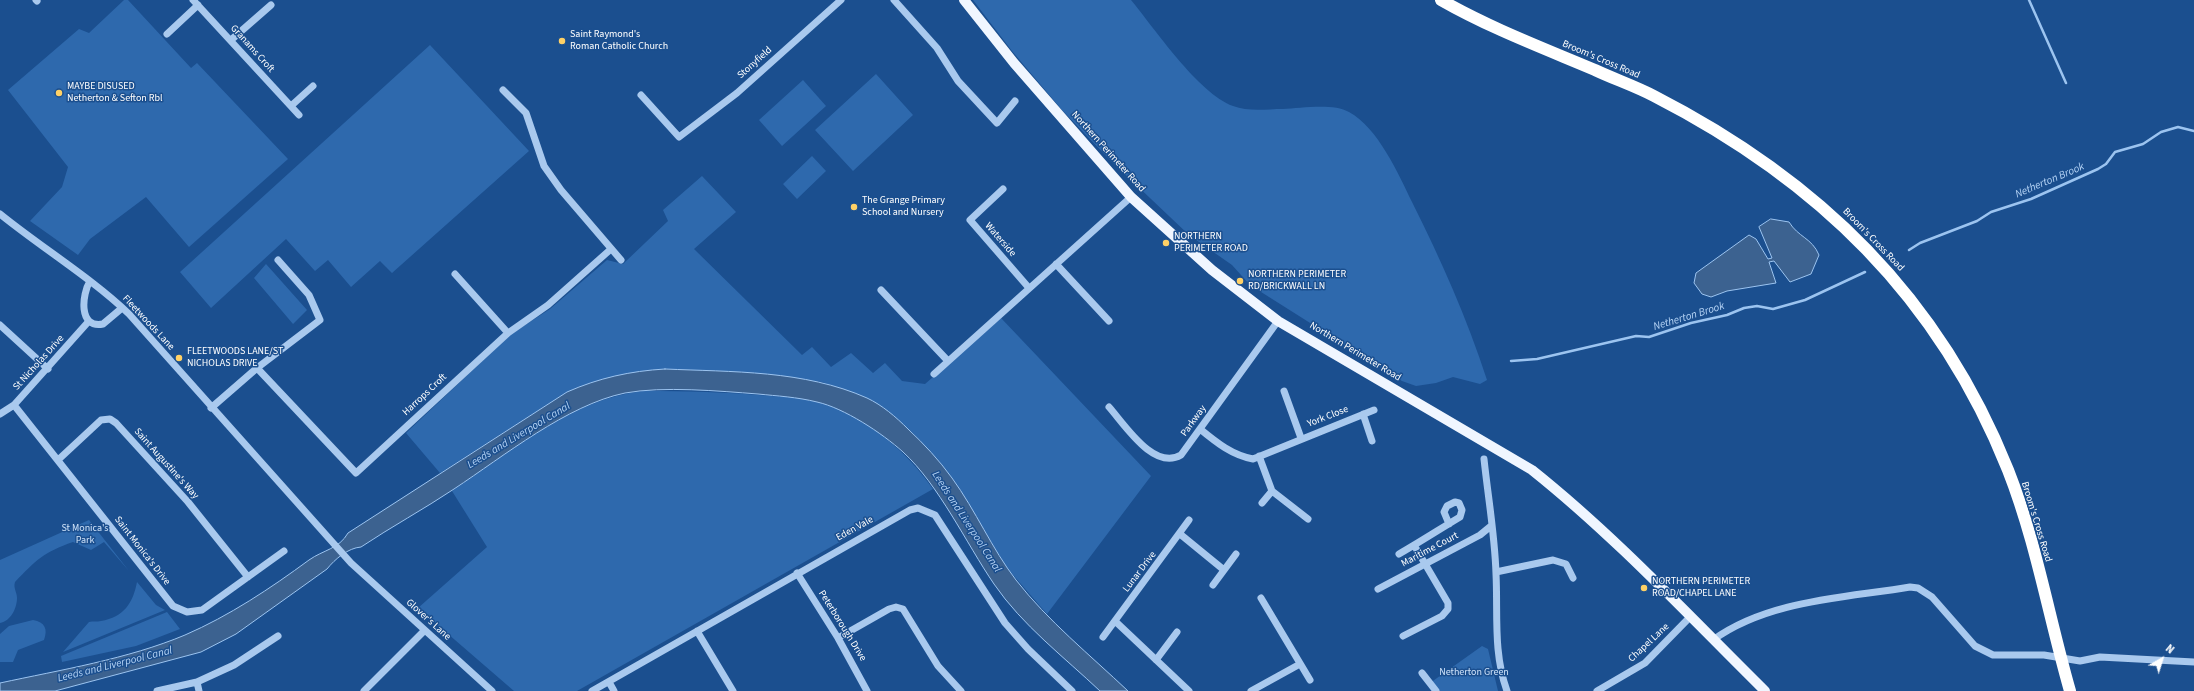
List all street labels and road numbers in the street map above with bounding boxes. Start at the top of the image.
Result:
street label: Granams Croft [228,23,276,75]
street label: Broom's Cross Road [1560,38,1642,82]
street label: Stonyfield [735,44,775,82]
street label: Northern Perimeter Road [1069,109,1147,195]
street label: Broom's Cross Road [1840,206,1906,274]
street label: Waterside [982,220,1018,260]
street label: Fleetwoods Lane [119,293,177,353]
street label: Northern Perimeter Road [1307,320,1403,384]
street label: St Nicholas Drive [11,333,67,393]
street label: Harrops Croft [400,372,450,418]
street label: Parkway [1179,403,1209,439]
street label: York Close [1306,404,1350,430]
street label: Saint Augustine's Way [131,426,201,502]
street label: Broom's Cross Road [2018,480,2054,564]
street label: Saint Monica's Drive [111,514,173,588]
street label: Eden Vale [834,514,876,544]
street label: Maritime Court [1399,530,1461,570]
street label: Lunar Drive [1121,549,1159,595]
street label: Peterborough Drive [815,588,869,664]
street label: Glover's Lane [403,597,453,643]
street label: Chapel Lane [1626,621,1672,665]

